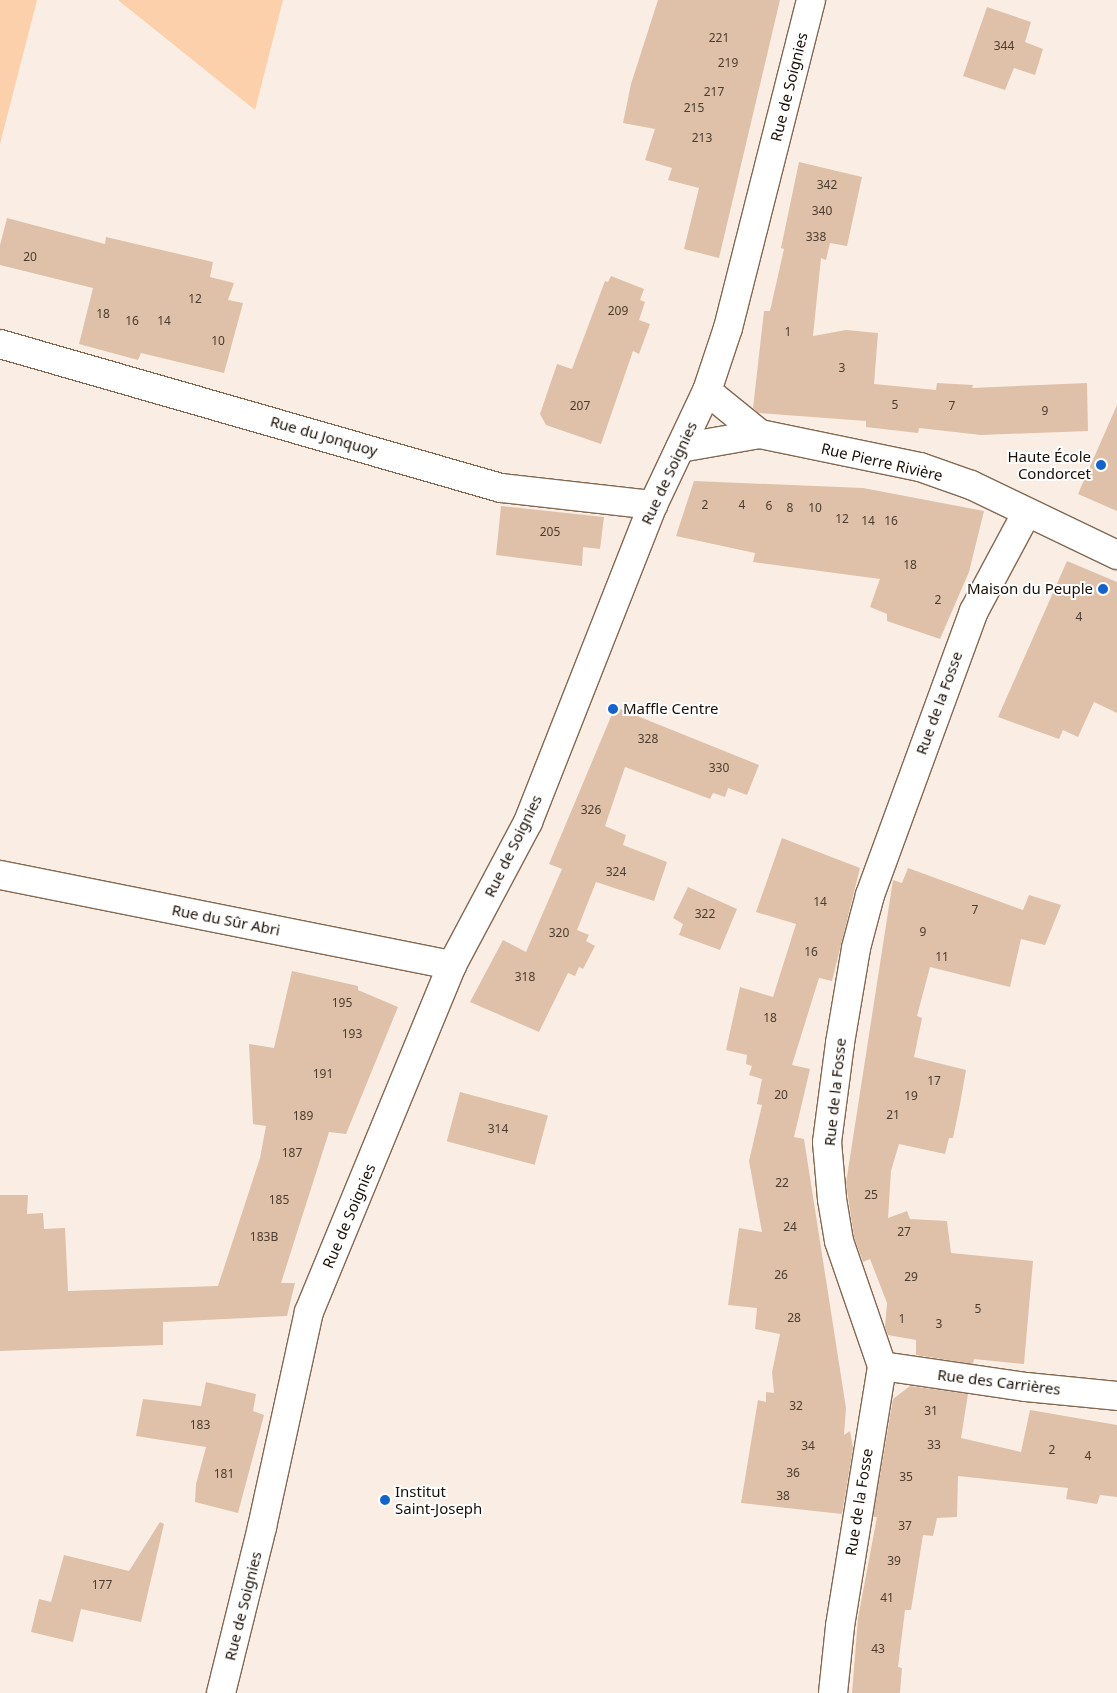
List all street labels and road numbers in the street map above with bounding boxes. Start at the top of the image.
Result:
street label: Rue de Soignies [767,31,811,143]
street label: Rue du Jonquoy [268,412,380,460]
street label: Rue de Soignies [637,419,701,527]
street label: Rue Pierre Rivière [819,439,945,485]
street label: Rue de la Fosse [912,649,966,757]
street label: Rue de Soignies [480,792,546,900]
street label: Rue du Sûr Abri [170,901,282,939]
street label: Rue de la Fosse [820,1037,850,1147]
street label: Rue de Soignies [319,1161,379,1271]
street label: Rue des Carrières [936,1366,1062,1398]
street label: Rue de la Fosse [842,1447,876,1557]
street label: Rue de Soignies [221,1550,265,1662]

